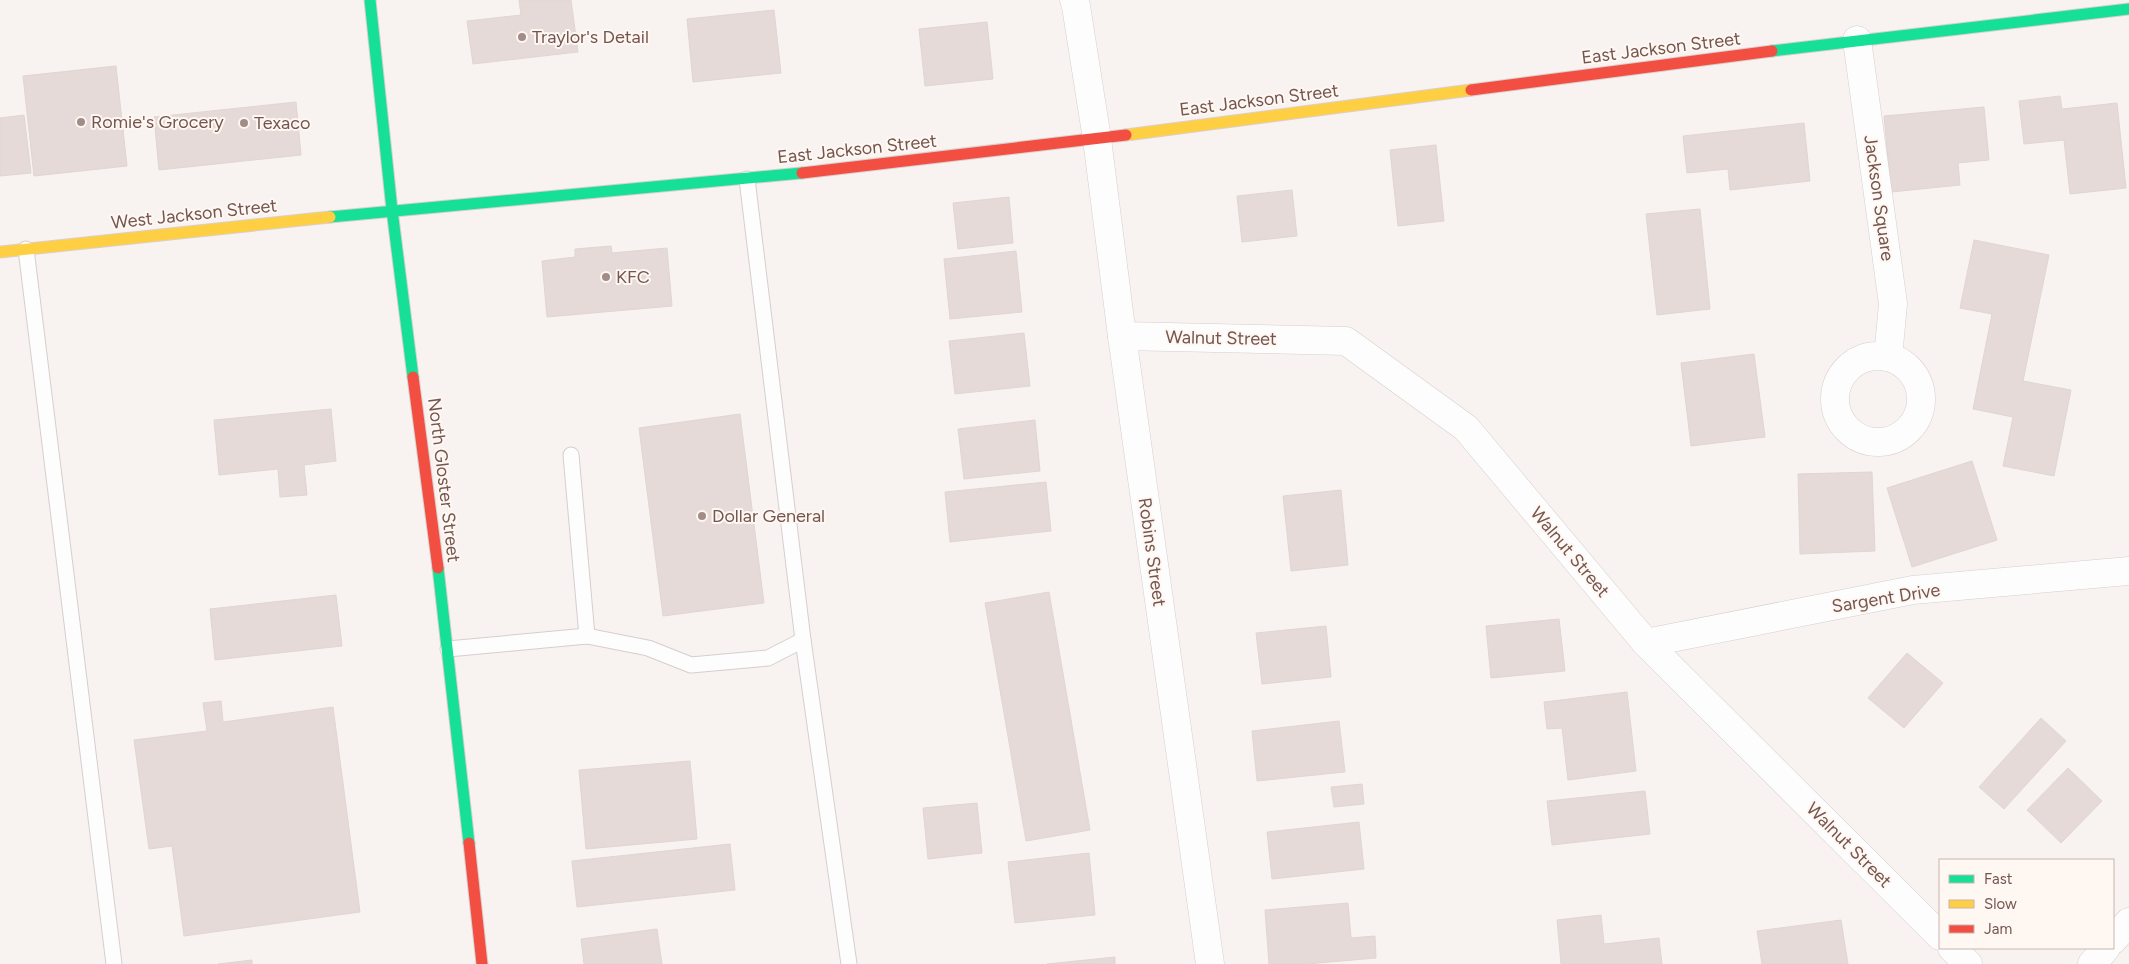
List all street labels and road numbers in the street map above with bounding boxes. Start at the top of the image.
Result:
street label: East Jackson Street [1580,27,1742,69]
street label: East Jackson Street [1178,79,1340,121]
street label: East Jackson Street [776,130,938,168]
street label: Jackson Square [1859,134,1899,262]
street label: West Jackson Street [110,194,278,234]
street label: Walnut Street [1165,326,1277,350]
street label: North Gloster Street [423,396,465,564]
street label: Robins Street [1133,496,1171,608]
street label: Walnut Street [1526,502,1614,602]
street label: Sargent Drive [1830,579,1942,617]
street label: Walnut Street [1802,798,1896,892]

